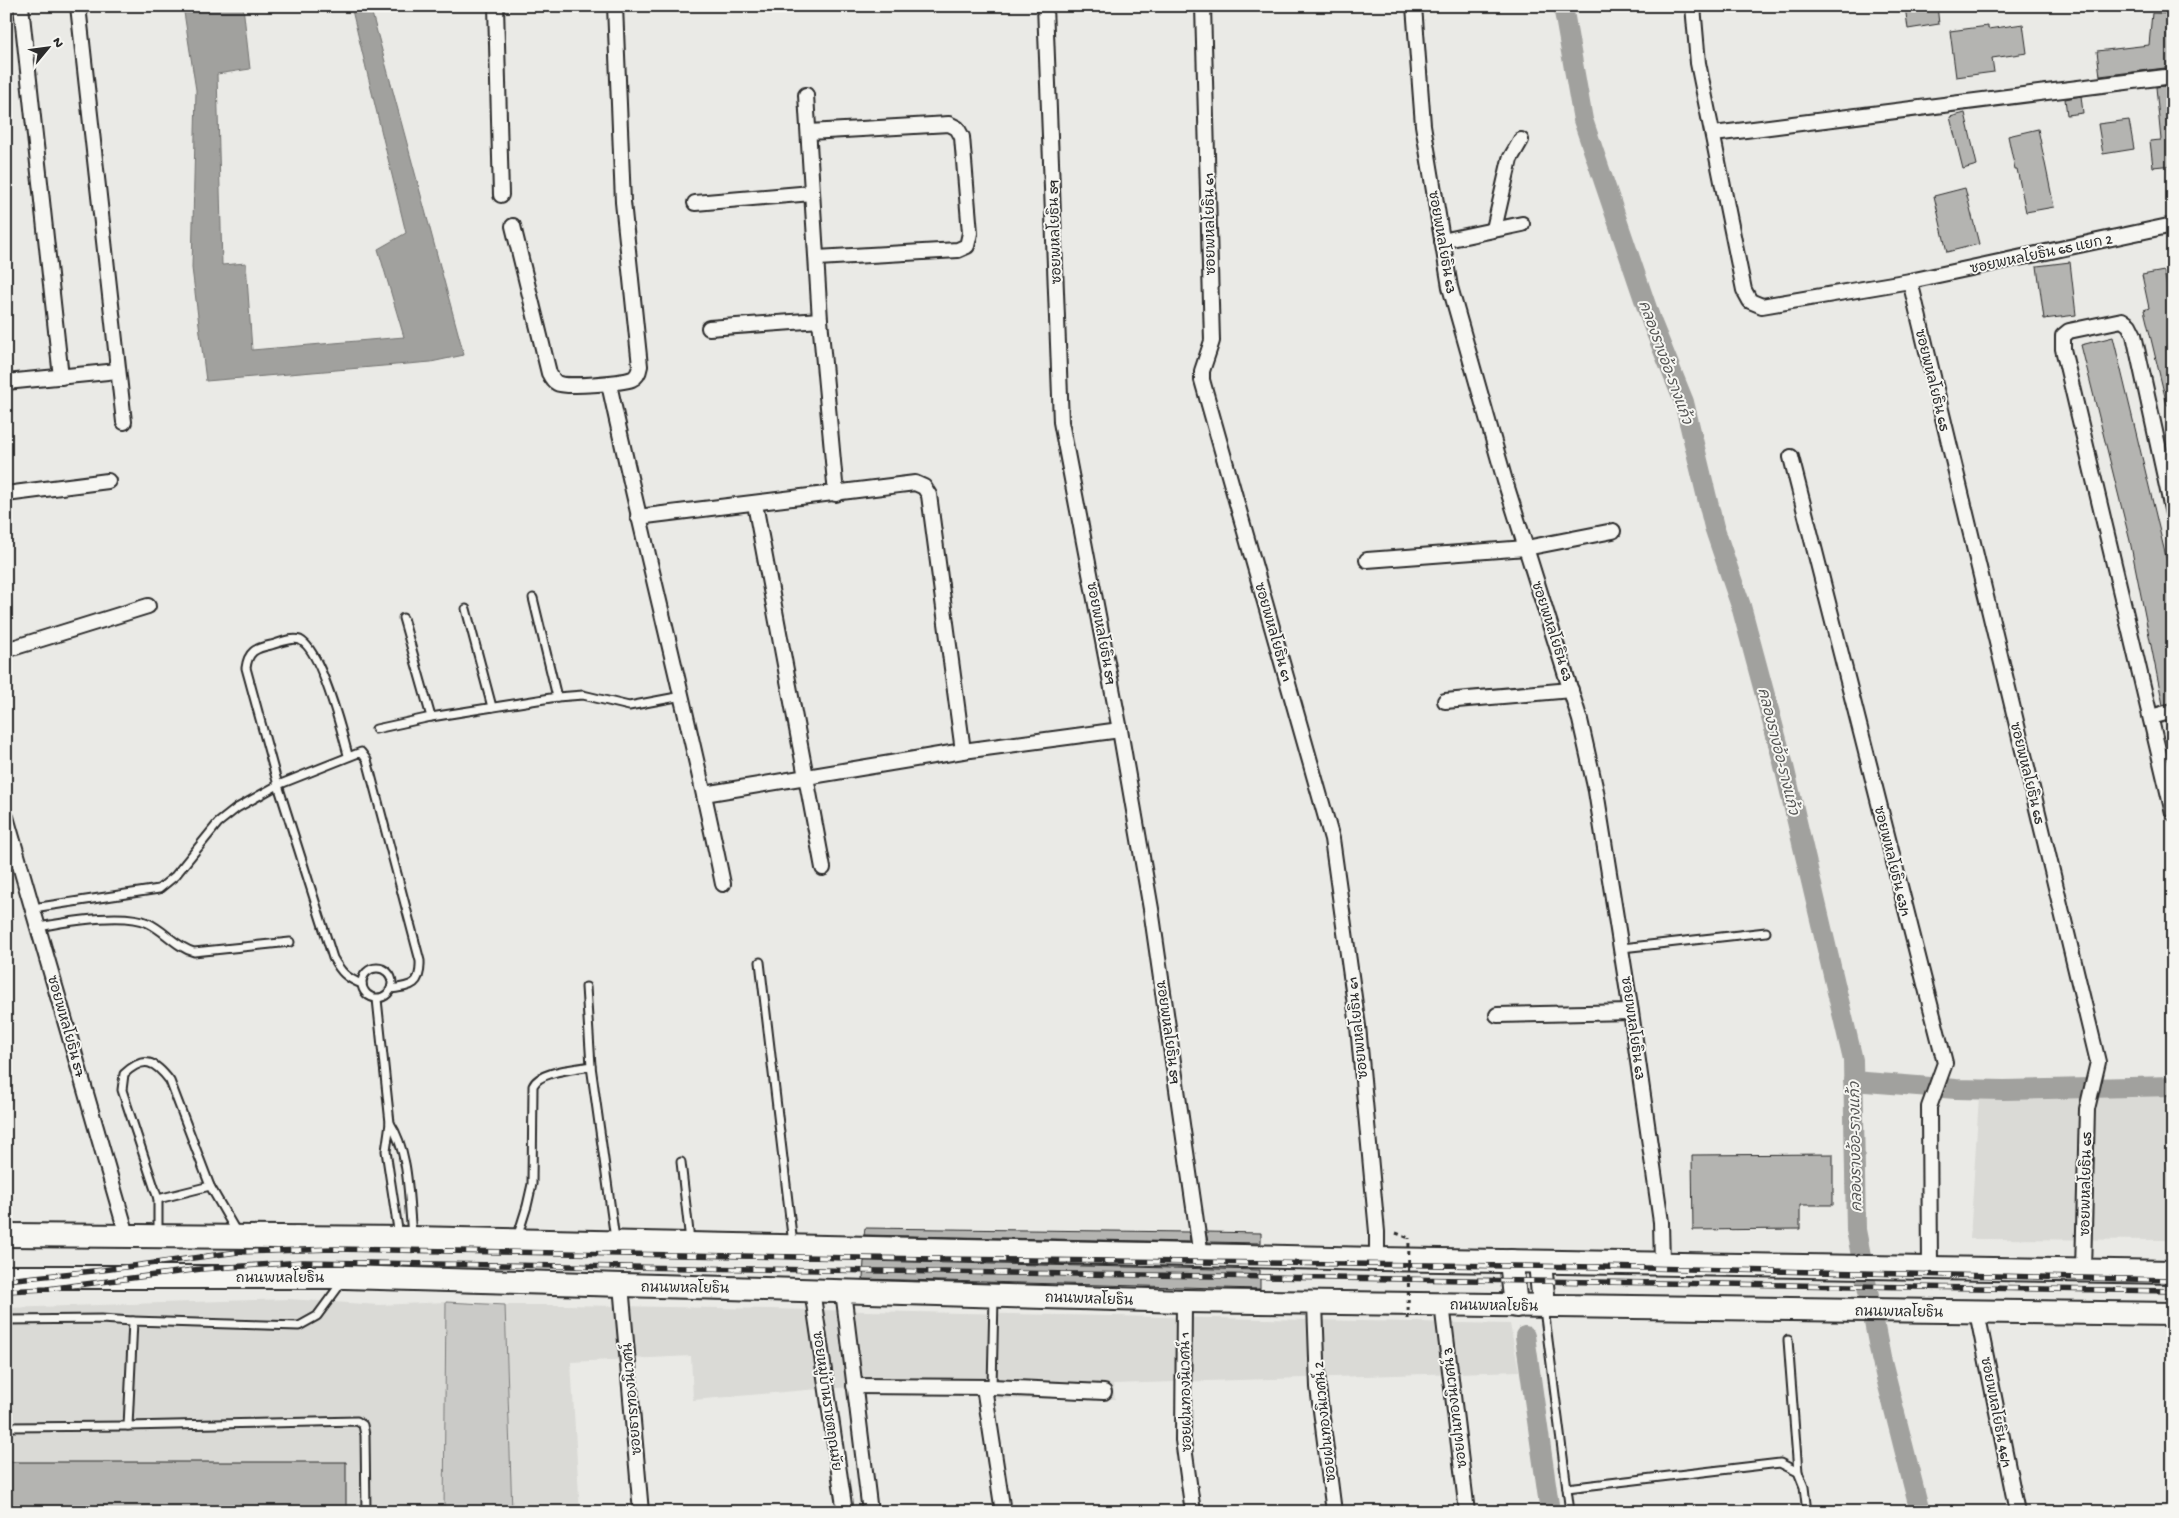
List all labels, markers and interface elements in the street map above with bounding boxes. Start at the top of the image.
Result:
north arrow [22,22,72,72]
text: N [48,35,67,51]
street label: ซอยพหลโยธิน 61 [1199,172,1221,276]
street label: ซอยพหลโยธิน 59 [1043,179,1067,284]
street label: ซอยพหลโยธิน 63 [1423,189,1461,295]
street label: ซอยพหลโยธิน 65 แยก 2 [1968,229,2114,279]
water label: คลองรางอ้อ-รางแก้ว [1633,298,1698,428]
street label: ซอยพหลโยธิน 65 [1910,327,1954,433]
street label: ซอยพหลโยธิน 63 [1526,579,1578,684]
street label: ซอยพหลโยธิน 59 [1081,580,1121,686]
street label: ซอยพหลโยธิน 61 [1249,580,1297,684]
water label: คลองรางอ้อ-รางแก้ว [1753,686,1805,818]
street label: ซอยพหลโยธิน 65 [2005,720,2049,826]
street label: ซอยพหลโยธิน 63/1 [1869,804,1915,919]
street label: ซอยพหลโยธิน 57 [42,973,90,1080]
street label: ซอยพหลโยธิน 63 [1616,975,1650,1081]
street label: ซอยพหลโยธิน 61 [1343,976,1373,1080]
street label: ซอยพหลโยธิน 59 [1151,979,1185,1085]
water label: คลองรางอ้อ-รางแก้ว [1844,1080,1867,1212]
street label: ซอยพหลโยธิน 65 [2075,1132,2097,1236]
street label: ถนนพหลโยธิน [236,1268,325,1288]
street label: ถนนพหลโยธิน [641,1277,730,1299]
street label: ถนนพหลโยธิน [1044,1287,1134,1311]
street label: ถนนพหลโยธิน [1450,1295,1539,1317]
street label: ถนนพหลโยธิน [1855,1301,1944,1323]
street label: ซอยหมู่บ้านราชตฤณมัย [807,1330,846,1473]
street label: ซอยฝนทองนิเวศน์ 1 [1175,1332,1197,1452]
street label: ซอยธารทองนิเวศน์ [617,1341,647,1456]
street label: ซอยฝนทองนิเวศน์ 3 [1438,1346,1472,1470]
street label: ซอยพหลโยธิน 46/1 [1975,1355,2017,1469]
street label: ซอยฝนทองนิเวศน์ 2 [1309,1360,1341,1483]

